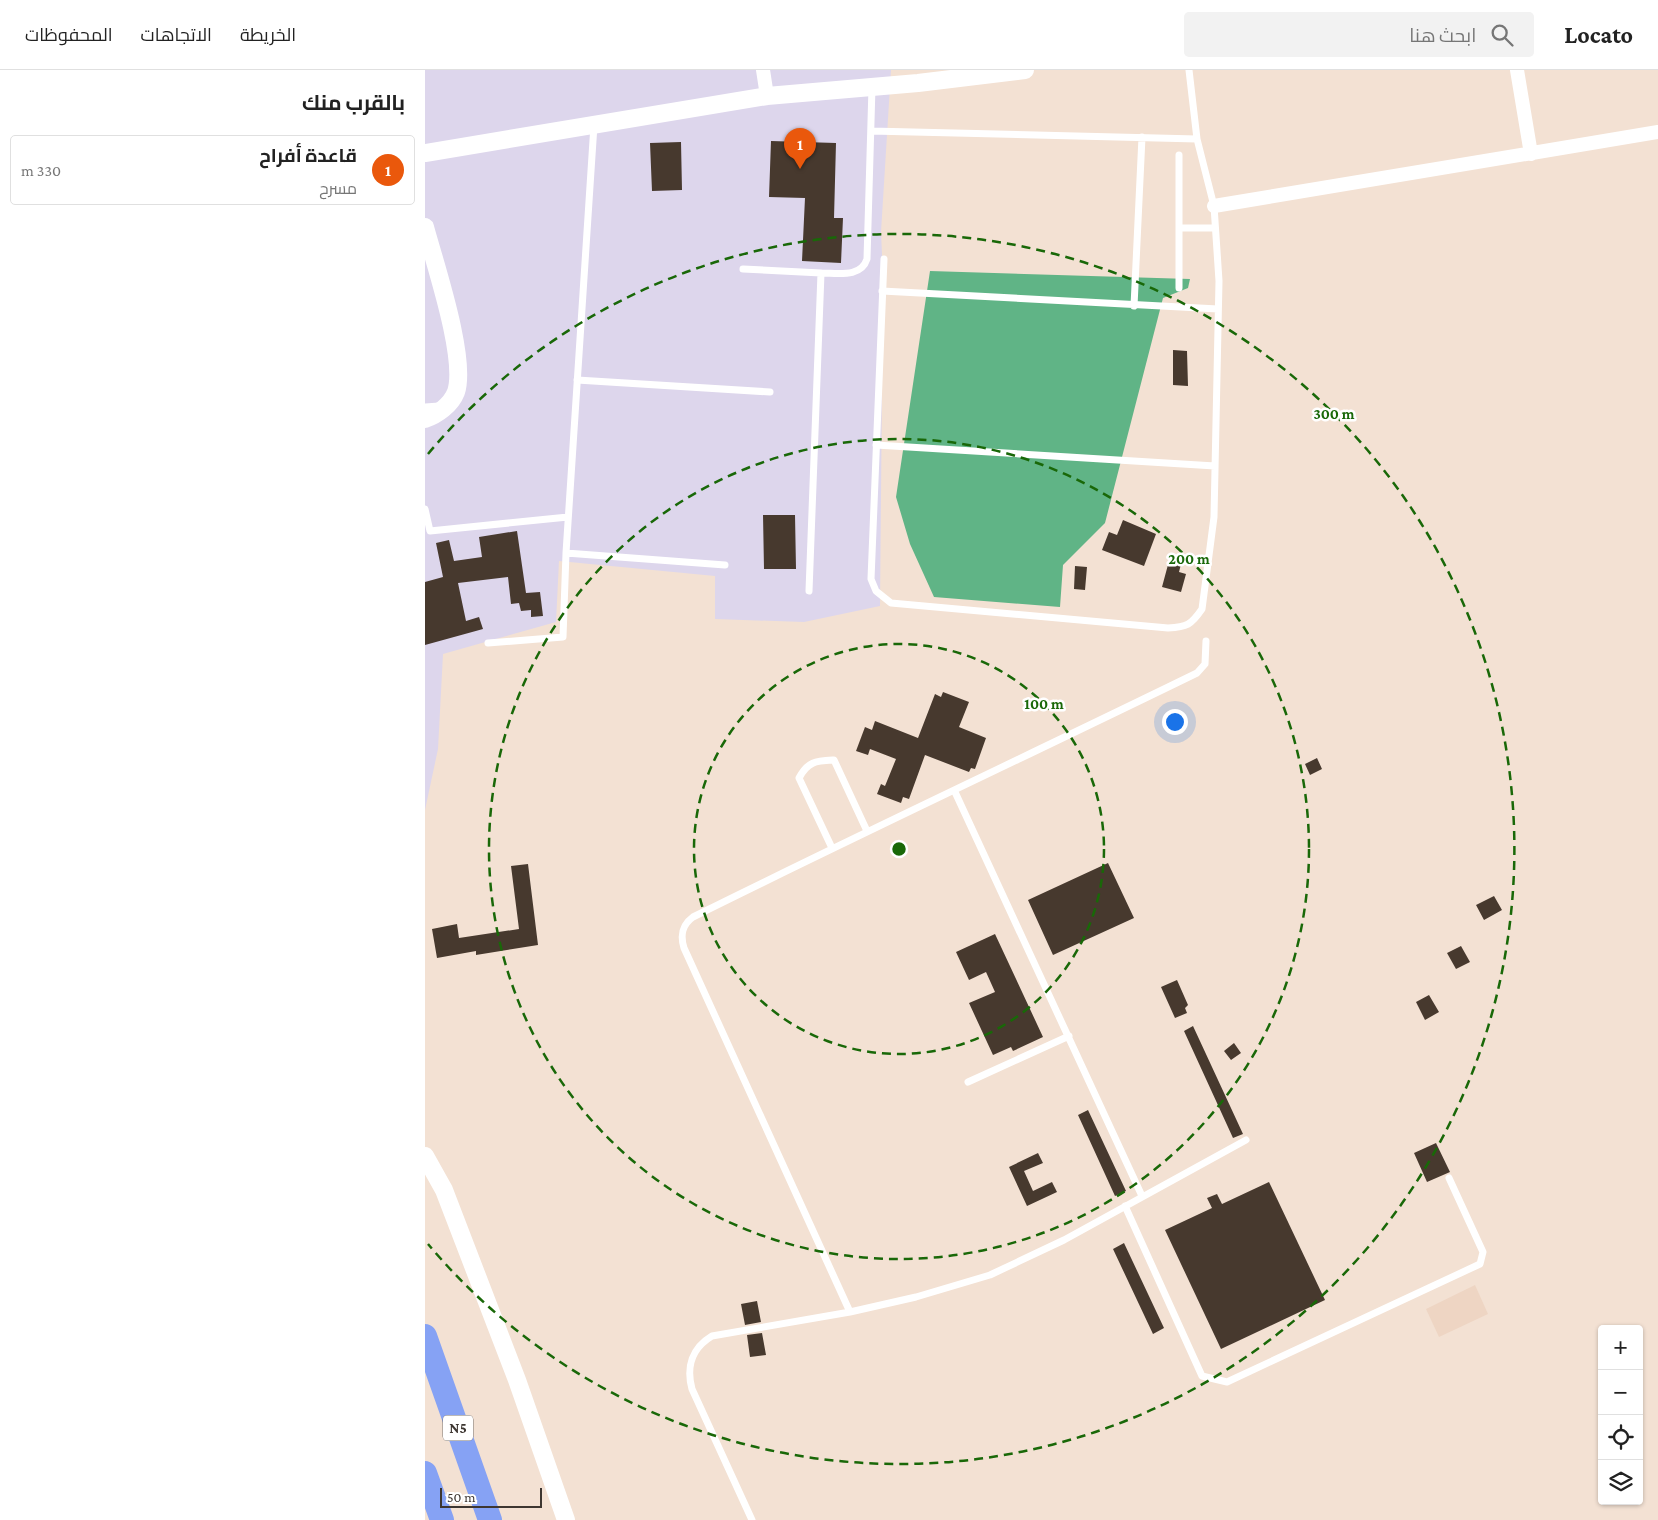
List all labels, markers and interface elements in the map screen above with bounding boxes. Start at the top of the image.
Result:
search box [1184,12,1534,57]
icon: search [1488,21,1516,49]
text: Locato [1564,21,1633,48]
text: المحفوظات [25,25,113,45]
text: الاتجاهات [141,25,212,45]
text: الخريطة [240,25,296,45]
text: ابحث هنا [1409,25,1476,46]
text: بالقرب منك [302,91,405,115]
pin: 1 [784,128,816,169]
text: قاعدة أفراح [259,145,357,166]
text: 330 m [21,162,61,179]
text: 1 [385,162,391,179]
text: مسرح [319,180,357,197]
text: 300 m [1313,406,1355,422]
text: 200 m [1168,551,1210,567]
text: 100 m [1024,696,1064,712]
your location [1162,709,1188,735]
centre of rings [890,840,908,858]
map controls [1598,1325,1643,1505]
button: + [1598,1325,1643,1370]
button: − [1598,1370,1643,1415]
button: locate [1598,1415,1643,1460]
road number: N5 [443,1416,473,1440]
button: layers [1598,1460,1643,1505]
scale bar [440,1485,543,1508]
text: 50 m [447,1489,475,1505]

